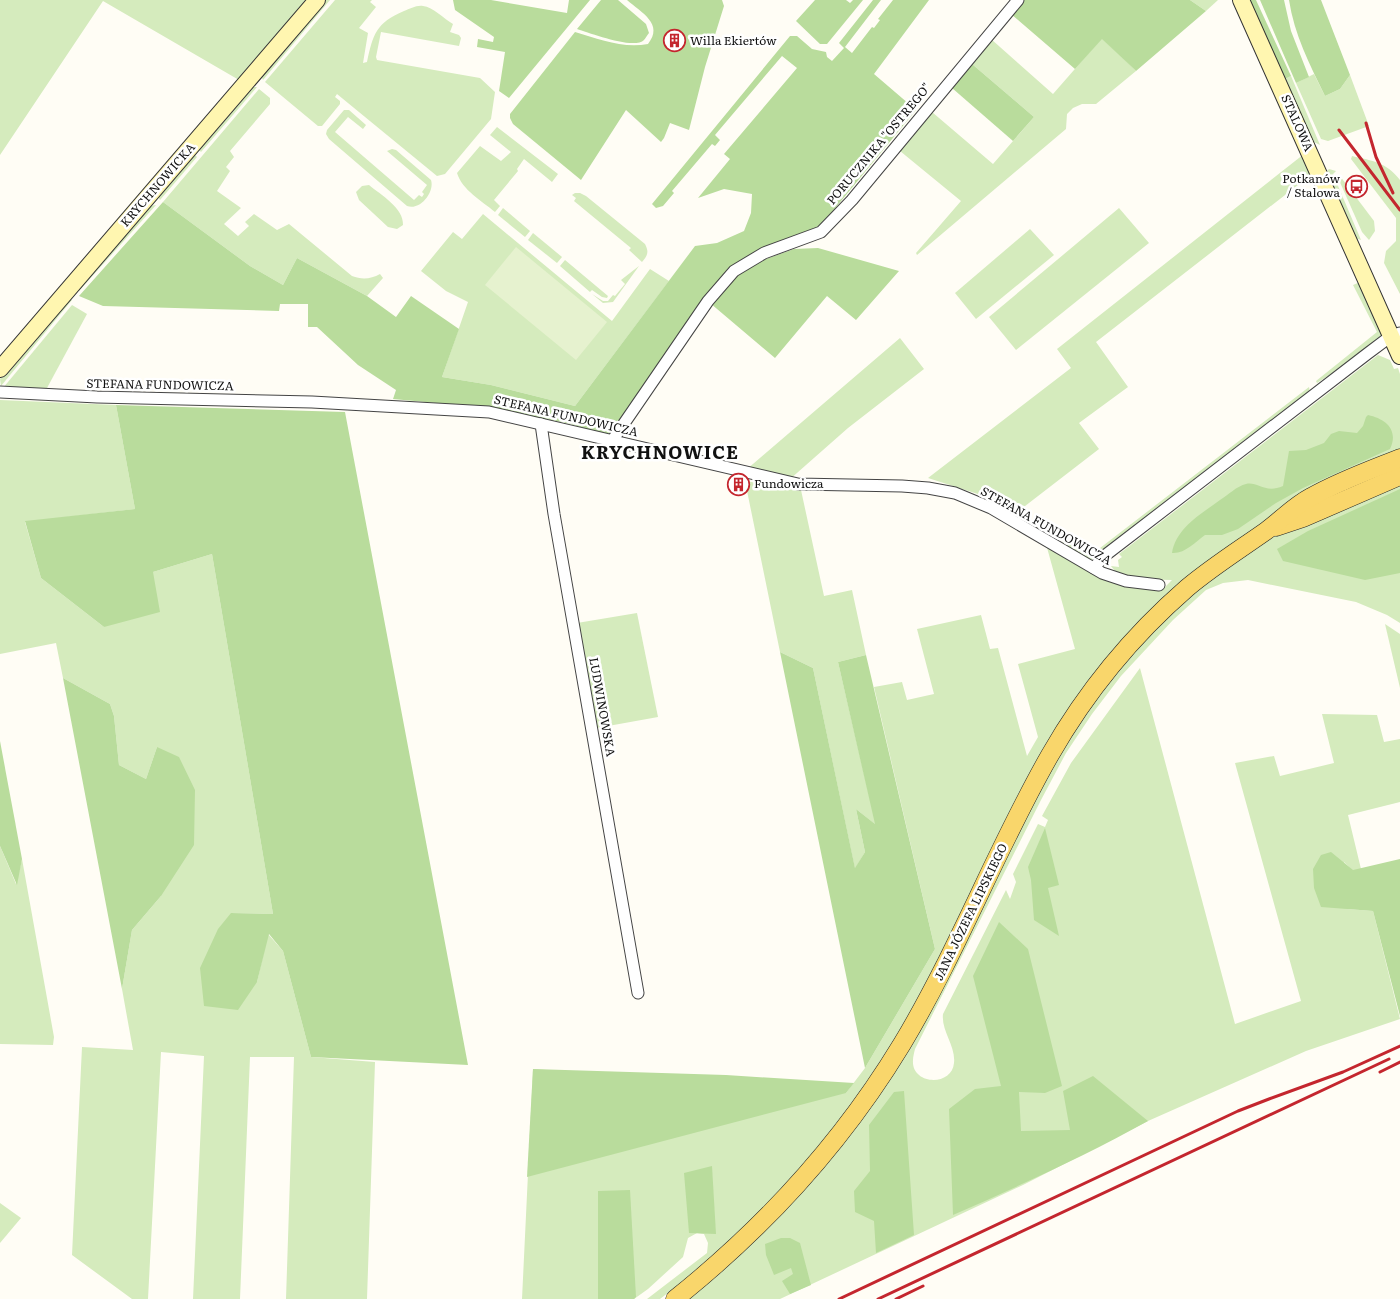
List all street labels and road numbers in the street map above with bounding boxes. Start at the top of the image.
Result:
street label: PORUCZNIKA "OSTREGO" [822,79,934,208]
street label: STALOWA [1277,91,1318,154]
street label: KRYCHNOWICKA [116,138,199,230]
street label: STEFANA FUNDOWICZA [86,374,234,394]
street label: STEFANA FUNDOWICZA [492,390,640,440]
street label: STEFANA FUNDOWICZA [978,482,1115,569]
street label: LUDWINOWSKA [585,656,621,758]
street label: JANA JÓZEFA LIPSKIEGO [929,840,1011,983]

